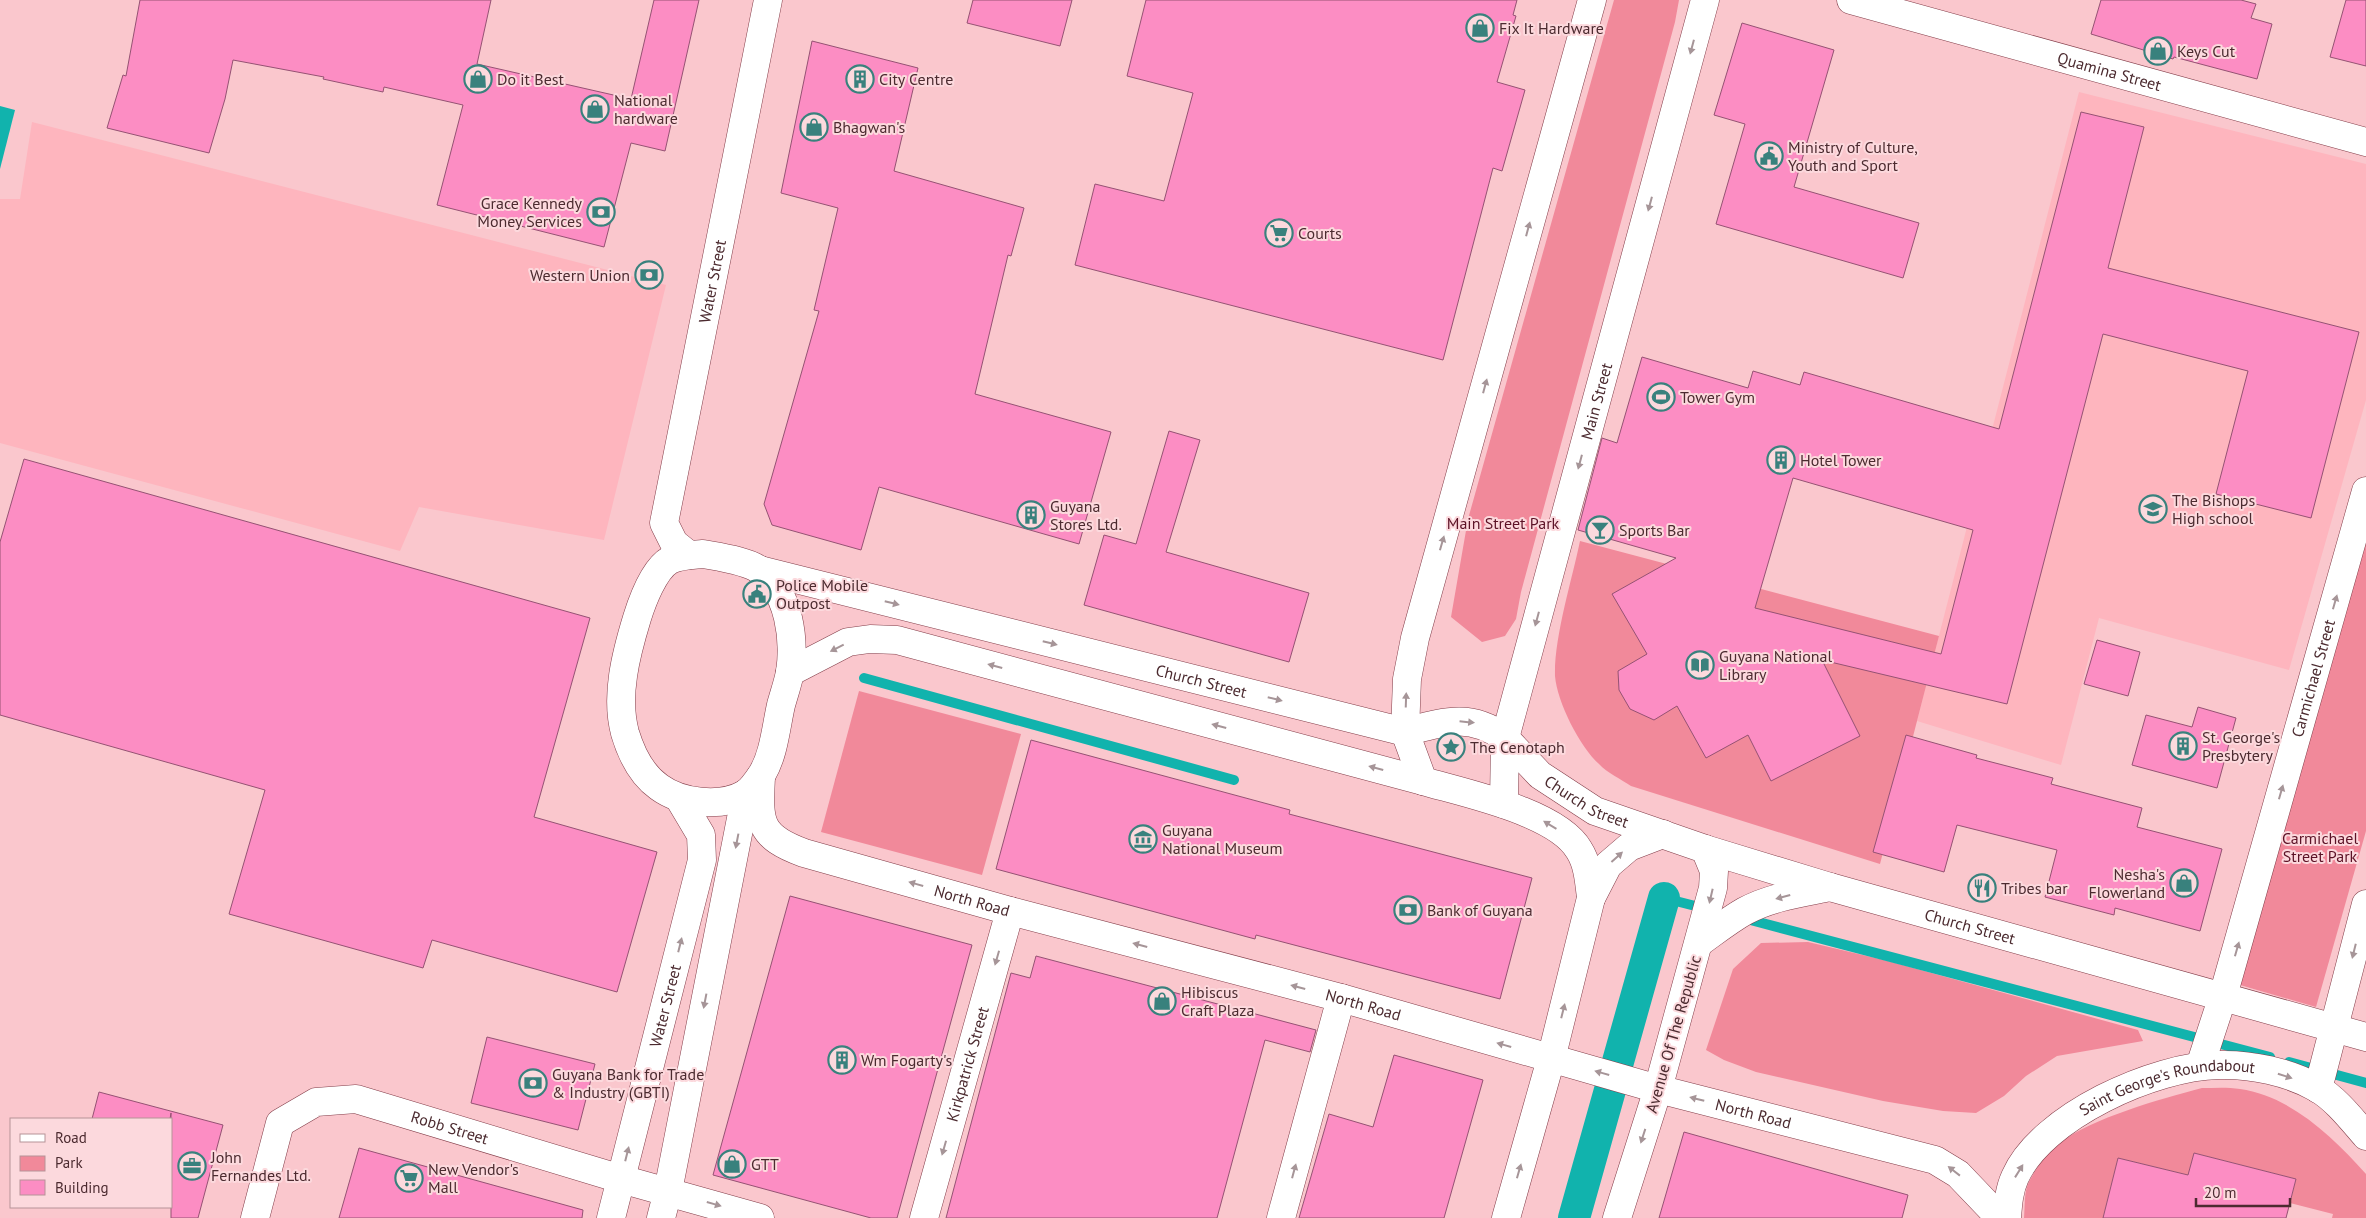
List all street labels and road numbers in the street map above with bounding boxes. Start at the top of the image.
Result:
street label: Quamina Street [2055,47,2164,95]
street label: Water Street [694,237,730,325]
street label: Main Street [1576,360,1616,442]
street label: Carmichael Street [2287,616,2339,739]
street label: Church Street [1154,660,1249,702]
street label: Church Street [1541,771,1632,832]
street label: North Road [932,880,1012,920]
street label: Church Street [1922,904,2018,949]
street label: Avenue Of The Republic [1641,953,1705,1115]
street label: Water Street [645,962,685,1049]
street label: North Road [1323,984,1403,1025]
street label: Kirkpatrick Street [942,1004,993,1124]
street label: Saint George's Roundabout [2075,1055,2257,1120]
street label: North Road [1713,1094,1793,1133]
street label: Robb Street [409,1106,491,1149]

